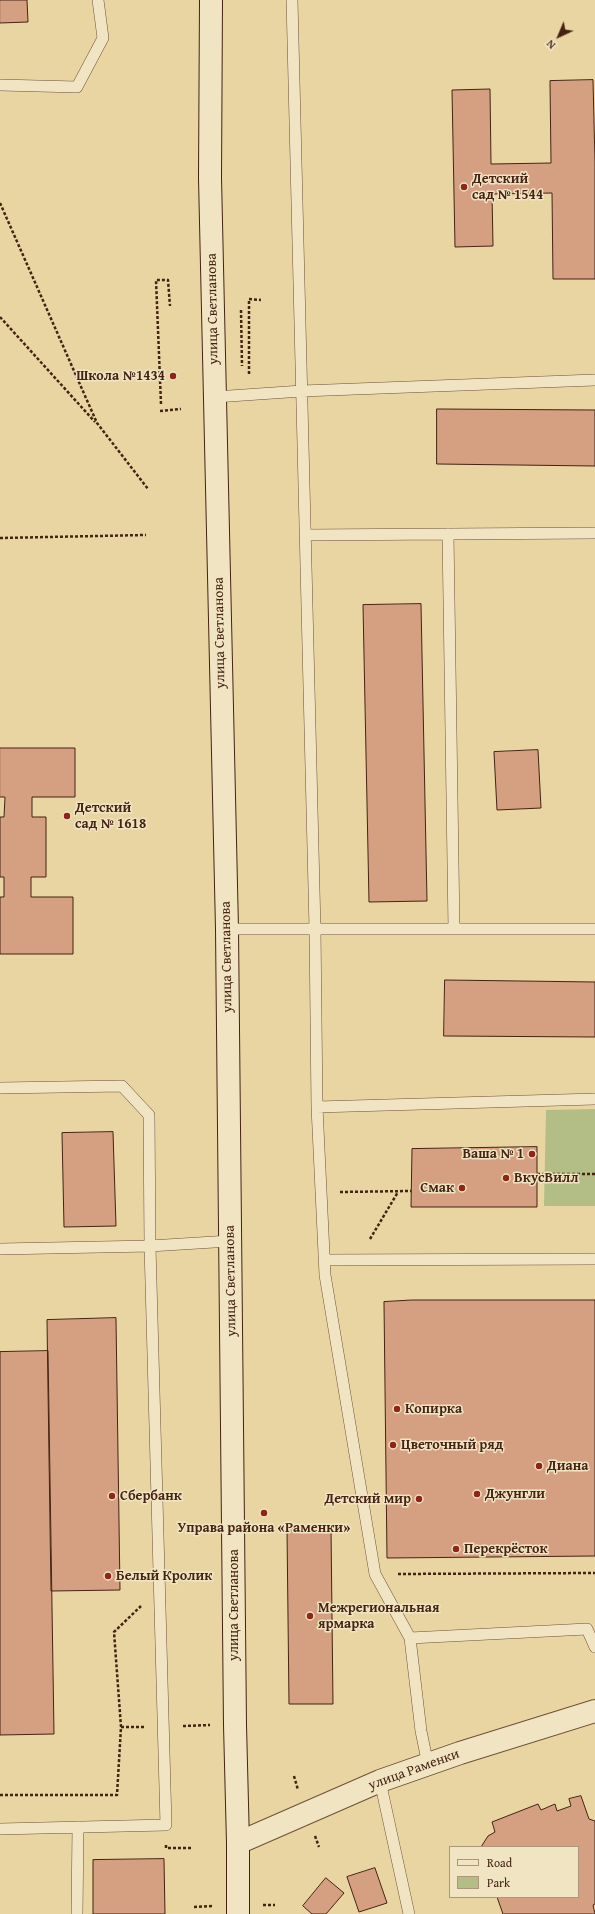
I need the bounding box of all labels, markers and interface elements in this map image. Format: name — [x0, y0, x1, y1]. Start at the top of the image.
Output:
north arrow — [539, 16, 579, 56]
text: N — [542, 36, 559, 53]
place label: Детский сад № 1544 — [472, 171, 543, 204]
marker: Детский сад № 1544 — [459, 182, 469, 192]
street label: улица Светланова — [204, 253, 222, 365]
place label: Школа №1434 — [76, 368, 165, 384]
marker: Школа №1434 — [168, 371, 178, 381]
street label: улица Светланова — [211, 577, 229, 689]
place label: Детский сад № 1618 — [75, 800, 146, 832]
marker: Детский сад № 1618 — [62, 811, 72, 821]
street label: улица Светланова — [218, 901, 236, 1013]
place label: Ваша № 1 — [462, 1146, 524, 1162]
marker: Ваша № 1 — [527, 1149, 537, 1159]
place label: ВкусВилл — [514, 1170, 578, 1186]
marker: ВкусВилл — [501, 1173, 511, 1183]
place label: Смак — [420, 1180, 454, 1196]
marker: Смак — [457, 1183, 467, 1193]
street label: улица Светланова — [222, 1225, 240, 1337]
place label: Копирка — [405, 1401, 462, 1417]
marker: Копирка — [392, 1404, 402, 1414]
place label: Цветочный ряд — [401, 1437, 503, 1453]
marker: Цветочный ряд — [388, 1440, 398, 1450]
place label: Диана — [547, 1458, 588, 1474]
marker: Диана — [534, 1461, 544, 1471]
place label: Джунгли — [485, 1486, 545, 1502]
place label: Сбербанк — [120, 1488, 182, 1504]
marker: Джунгли — [472, 1489, 482, 1499]
marker: Сбербанк — [107, 1491, 117, 1501]
place label: Детский мир — [324, 1491, 411, 1507]
marker: Детский мир — [414, 1494, 424, 1504]
marker: Управа района «Раменки» — [259, 1508, 269, 1518]
place label: Управа района «Раменки» — [178, 1520, 350, 1536]
place label: Перекрёсток — [464, 1541, 547, 1557]
marker: Перекрёсток — [451, 1544, 461, 1554]
street label: улица Светланова — [226, 1549, 242, 1661]
place label: Белый Кролик — [116, 1568, 212, 1584]
marker: Белый Кролик — [103, 1571, 113, 1581]
place label: Межрегиональная ярмарка — [318, 1600, 440, 1632]
marker: Межрегиональная ярмарка — [305, 1611, 315, 1621]
street label: улица Раменки — [366, 1746, 462, 1794]
legend — [449, 1846, 579, 1898]
text: Road — [487, 1854, 512, 1871]
text: Park — [487, 1874, 510, 1891]

